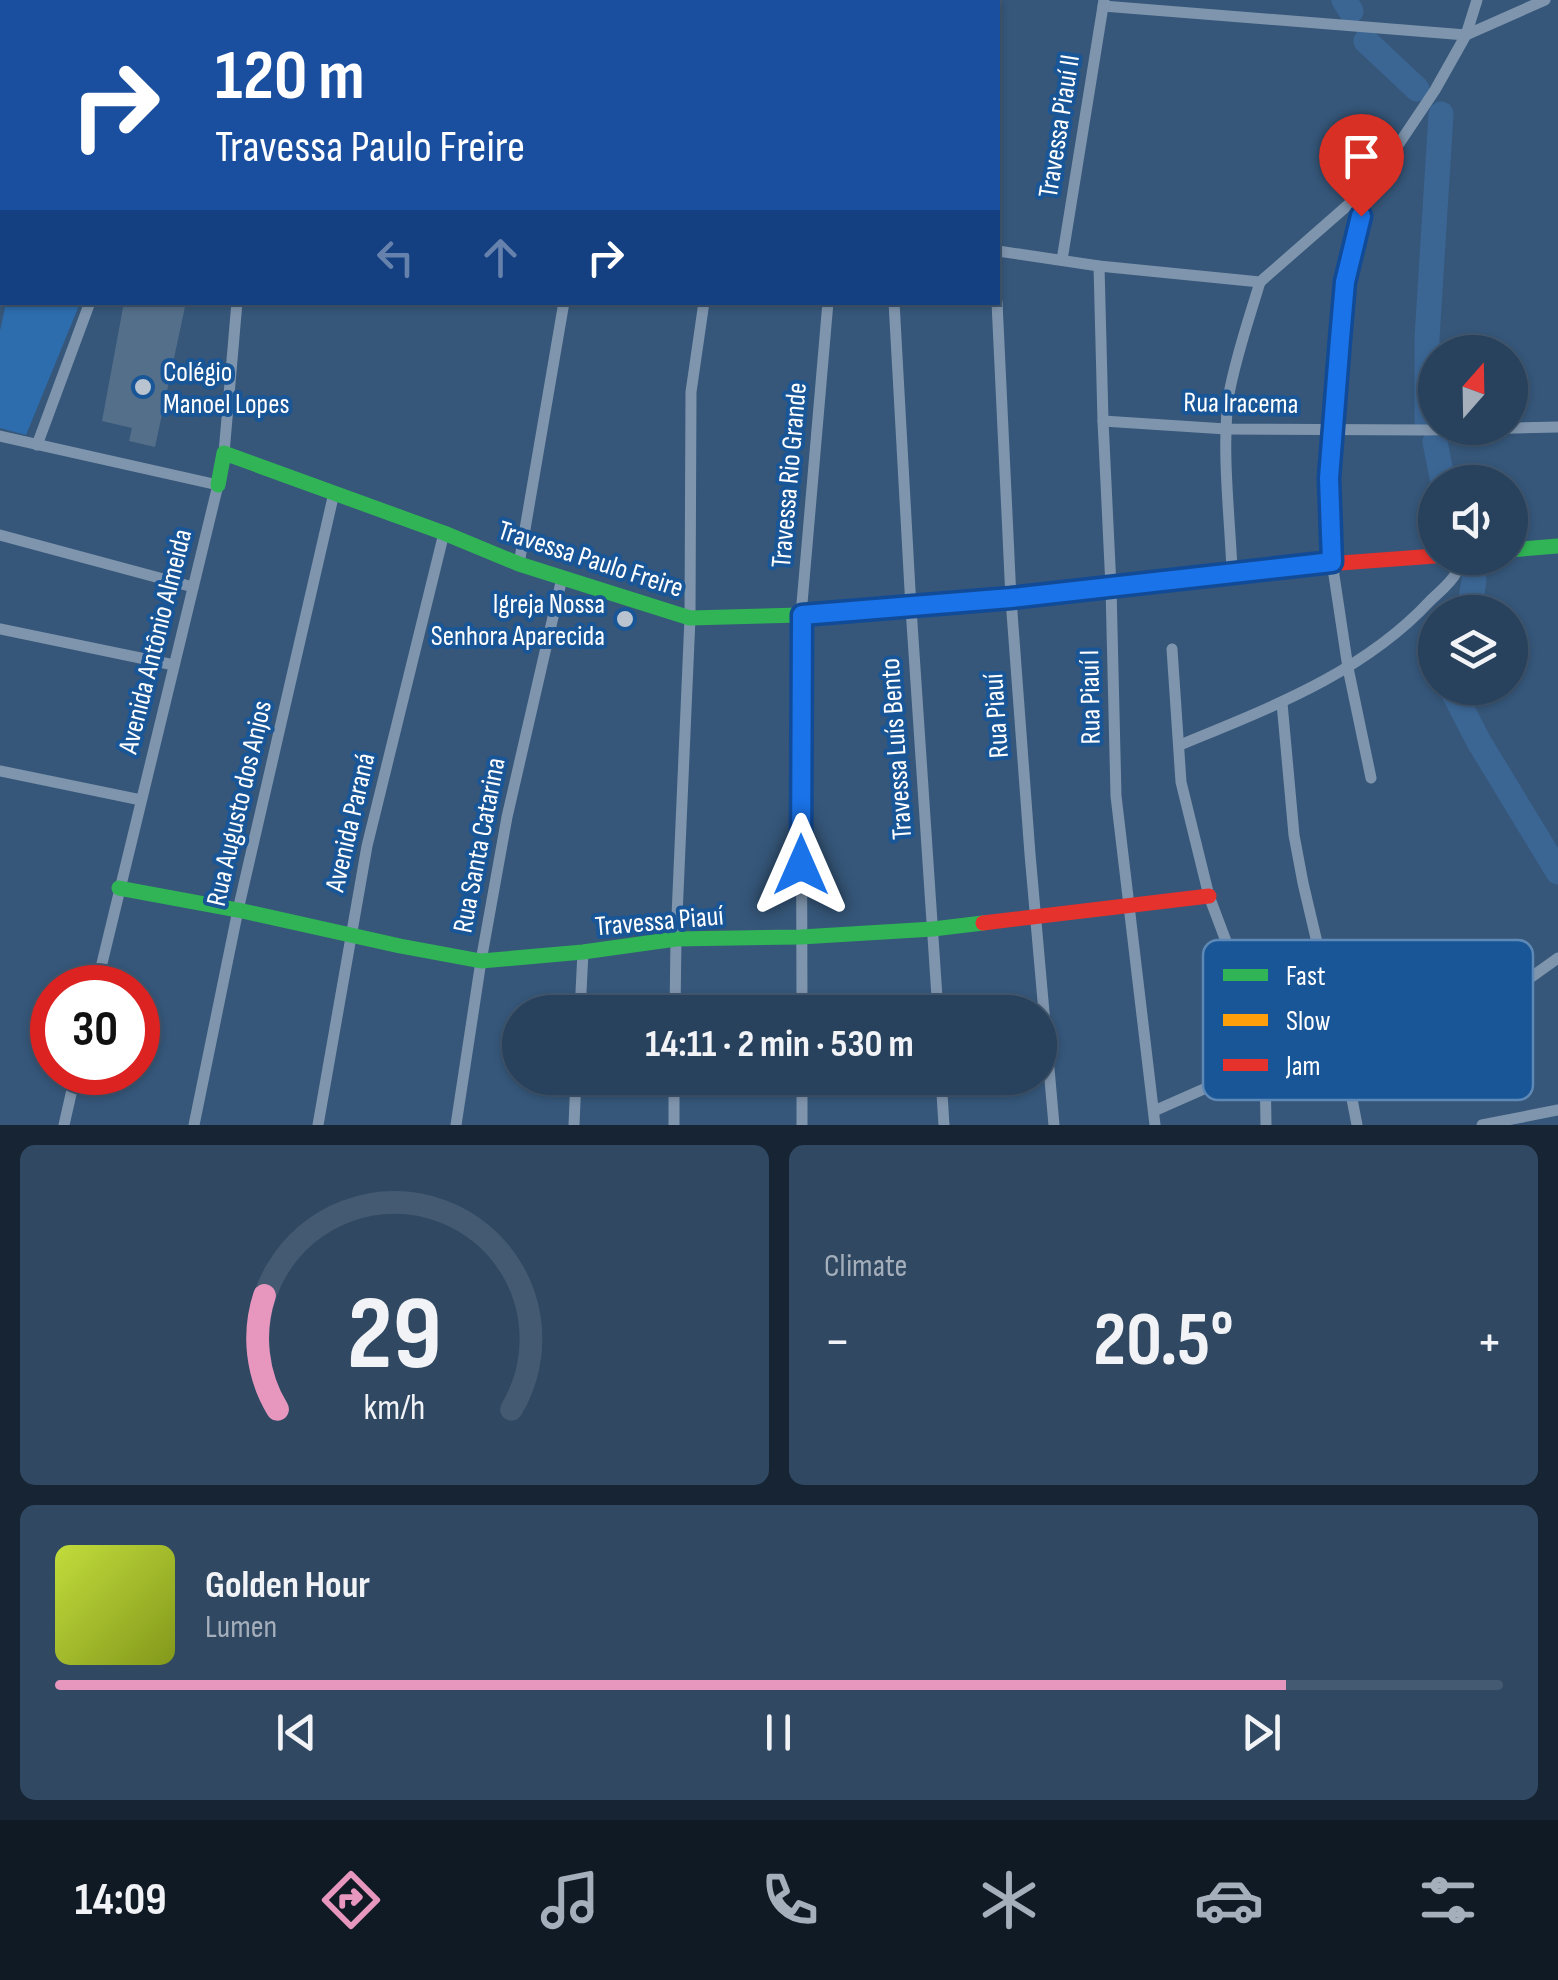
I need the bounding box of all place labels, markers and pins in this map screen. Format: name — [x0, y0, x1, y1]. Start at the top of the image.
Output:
pin — [1319, 114, 1404, 217]
place label: Colégio Manoel Lopes — [163, 356, 290, 421]
marker: Colégio Manoel Lopes — [132, 376, 154, 398]
place label: Igreja Nossa Senhora Aparecida — [431, 588, 605, 653]
marker: Igreja Nossa Senhora Aparecida — [614, 608, 636, 630]

